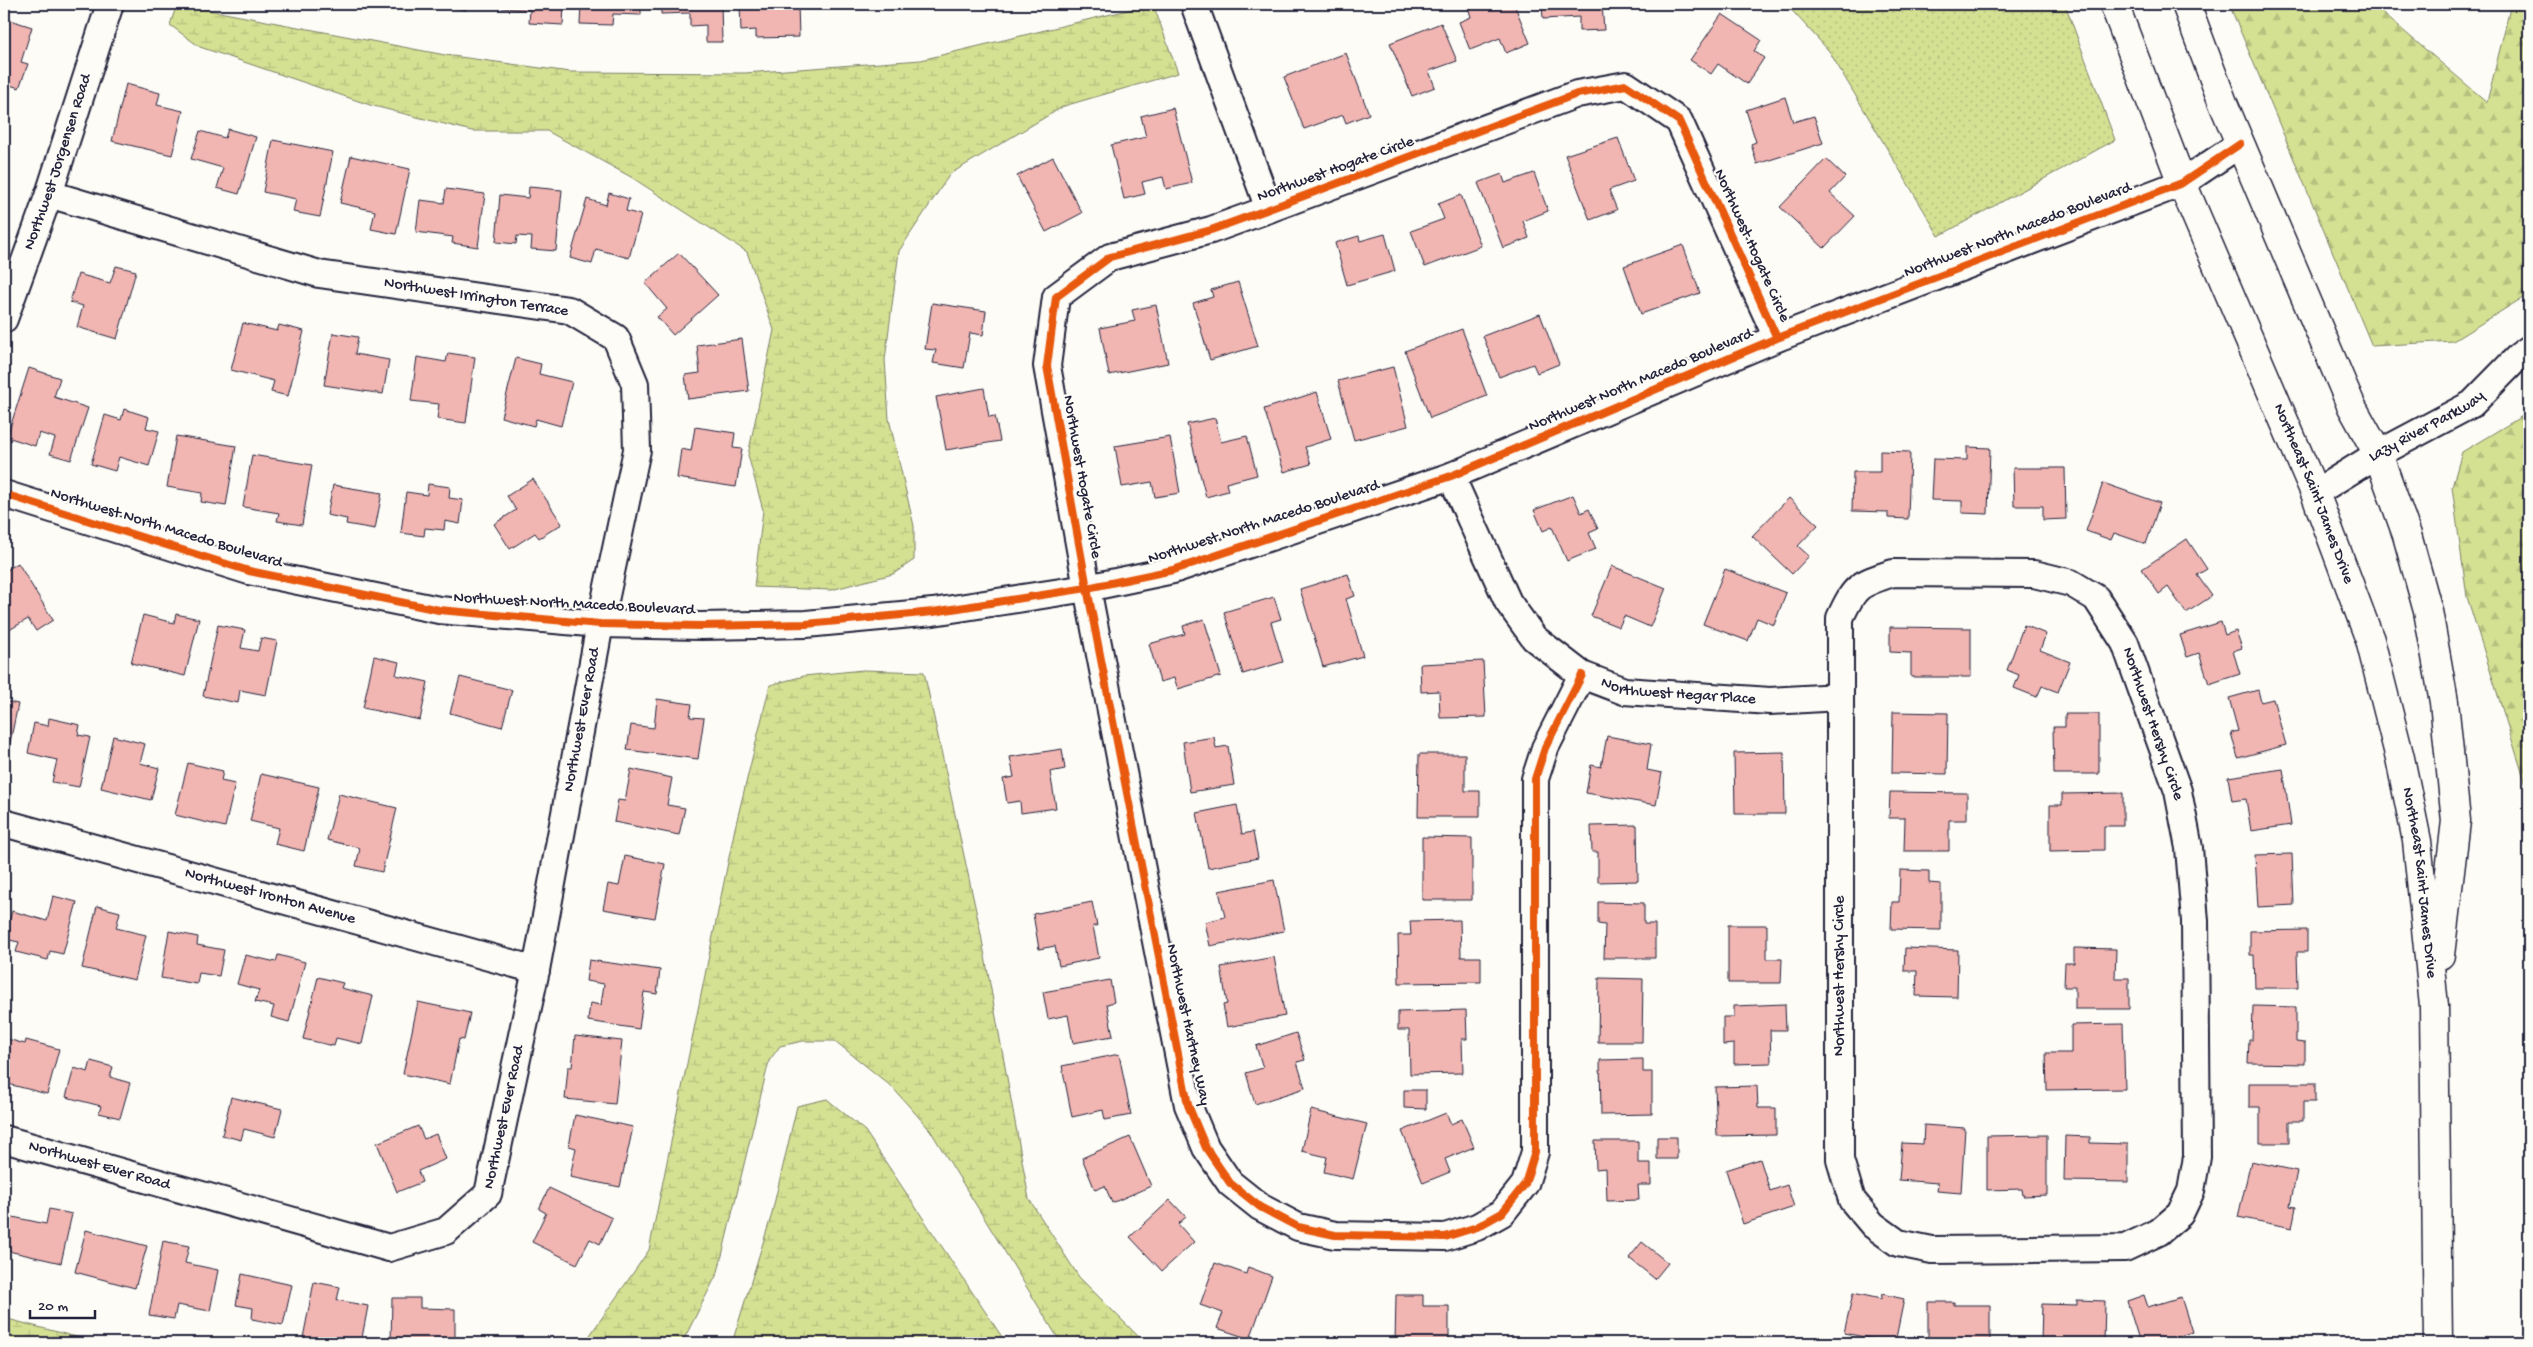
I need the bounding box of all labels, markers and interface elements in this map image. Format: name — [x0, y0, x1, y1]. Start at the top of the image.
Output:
street label: Northwest Jorgensen Road — [20, 70, 97, 253]
street label: Northwest Hogate Circle — [1255, 133, 1418, 207]
street label: Northwest Hogate Circle — [1709, 167, 1794, 326]
street label: Northwest North Macedo Boulevard — [1902, 178, 2136, 283]
street label: Northwest Irrington Terrace — [383, 274, 570, 322]
street label: Northwest North Macedo Boulevard — [1526, 324, 1757, 437]
street label: Lazy River Parkway — [2365, 387, 2489, 467]
street label: Northwest Hogate Circle — [1057, 394, 1105, 561]
street label: Northeast Saint James Drive — [2268, 401, 2358, 587]
street label: Northwest North Macedo Boulevard — [1146, 476, 1383, 569]
street label: Northwest North Macedo Boulevard — [48, 485, 286, 574]
street label: Northwest North Macedo Boulevard — [453, 589, 697, 621]
street label: Northwest Ever Road — [560, 645, 605, 794]
street label: Northwest Hershy Circle — [2117, 645, 2187, 804]
street label: Northwest Hegar Place — [1598, 673, 1757, 710]
street label: Northeast Saint James Drive — [2397, 786, 2441, 980]
street label: Northwest Ironton Avenue — [183, 864, 358, 929]
street label: Northwest Hershy Circle — [1831, 895, 1850, 1056]
street label: Northwest Hartney Way — [1161, 943, 1213, 1108]
street label: Northwest Ever Road — [480, 1042, 529, 1191]
street label: Northwest Ever Road — [26, 1137, 174, 1195]
scale bar — [30, 1287, 95, 1319]
text: 20 m — [38, 1298, 68, 1316]

